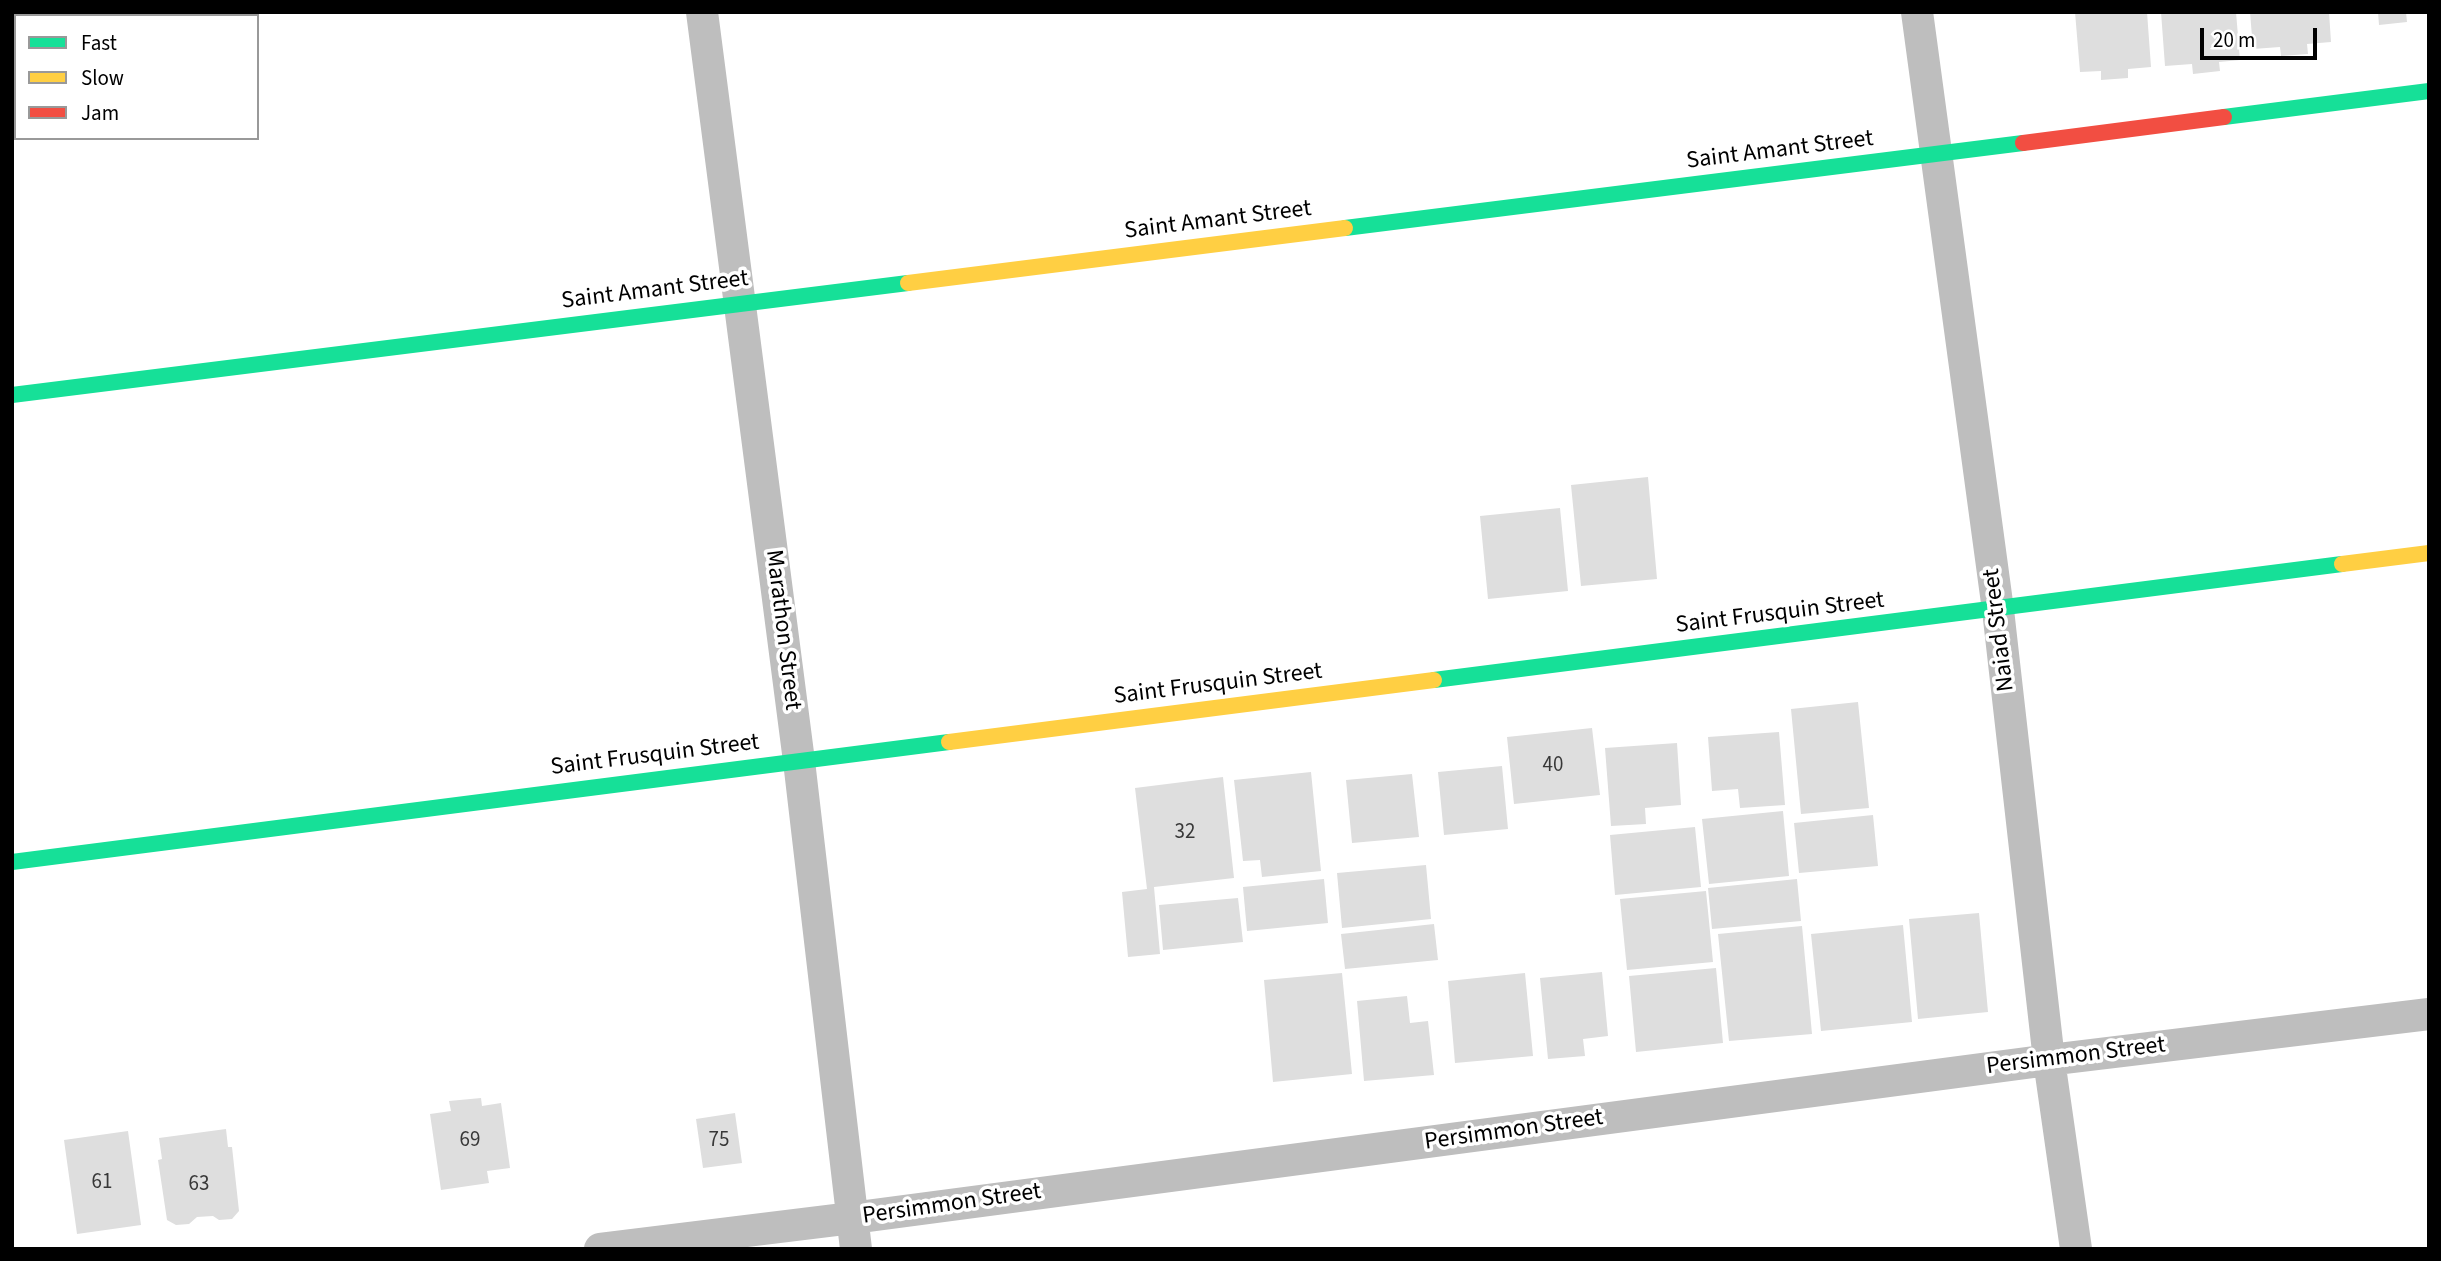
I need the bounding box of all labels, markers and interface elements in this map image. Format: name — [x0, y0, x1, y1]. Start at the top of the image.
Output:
legend — [14, 14, 259, 140]
scale bar — [2203, 14, 2320, 58]
text: 20 m — [2213, 25, 2255, 55]
text: Fast — [81, 28, 117, 58]
text: Slow — [81, 63, 124, 93]
text: Jam — [81, 98, 119, 128]
street label: Saint Amant Street — [1685, 125, 1875, 177]
street label: Saint Amant Street — [1123, 195, 1313, 247]
street label: Saint Amant Street — [560, 265, 750, 317]
street label: Marathon Street — [758, 548, 806, 712]
street label: Naiad Street — [1978, 567, 2022, 693]
street label: Saint Frusquin Street — [1674, 587, 1886, 641]
street label: Saint Frusquin Street — [1112, 658, 1324, 712]
street label: Saint Frusquin Street — [549, 729, 761, 783]
house number: 40 — [1543, 753, 1563, 779]
house number: 32 — [1175, 820, 1195, 846]
street label: Persimmon Street — [1985, 1032, 2167, 1082]
street label: Persimmon Street — [1423, 1104, 1605, 1158]
house number: 69 — [460, 1128, 480, 1154]
house number: 75 — [709, 1128, 729, 1154]
house number: 61 — [92, 1170, 112, 1196]
house number: 63 — [189, 1172, 209, 1198]
street label: Persimmon Street — [861, 1178, 1043, 1232]

